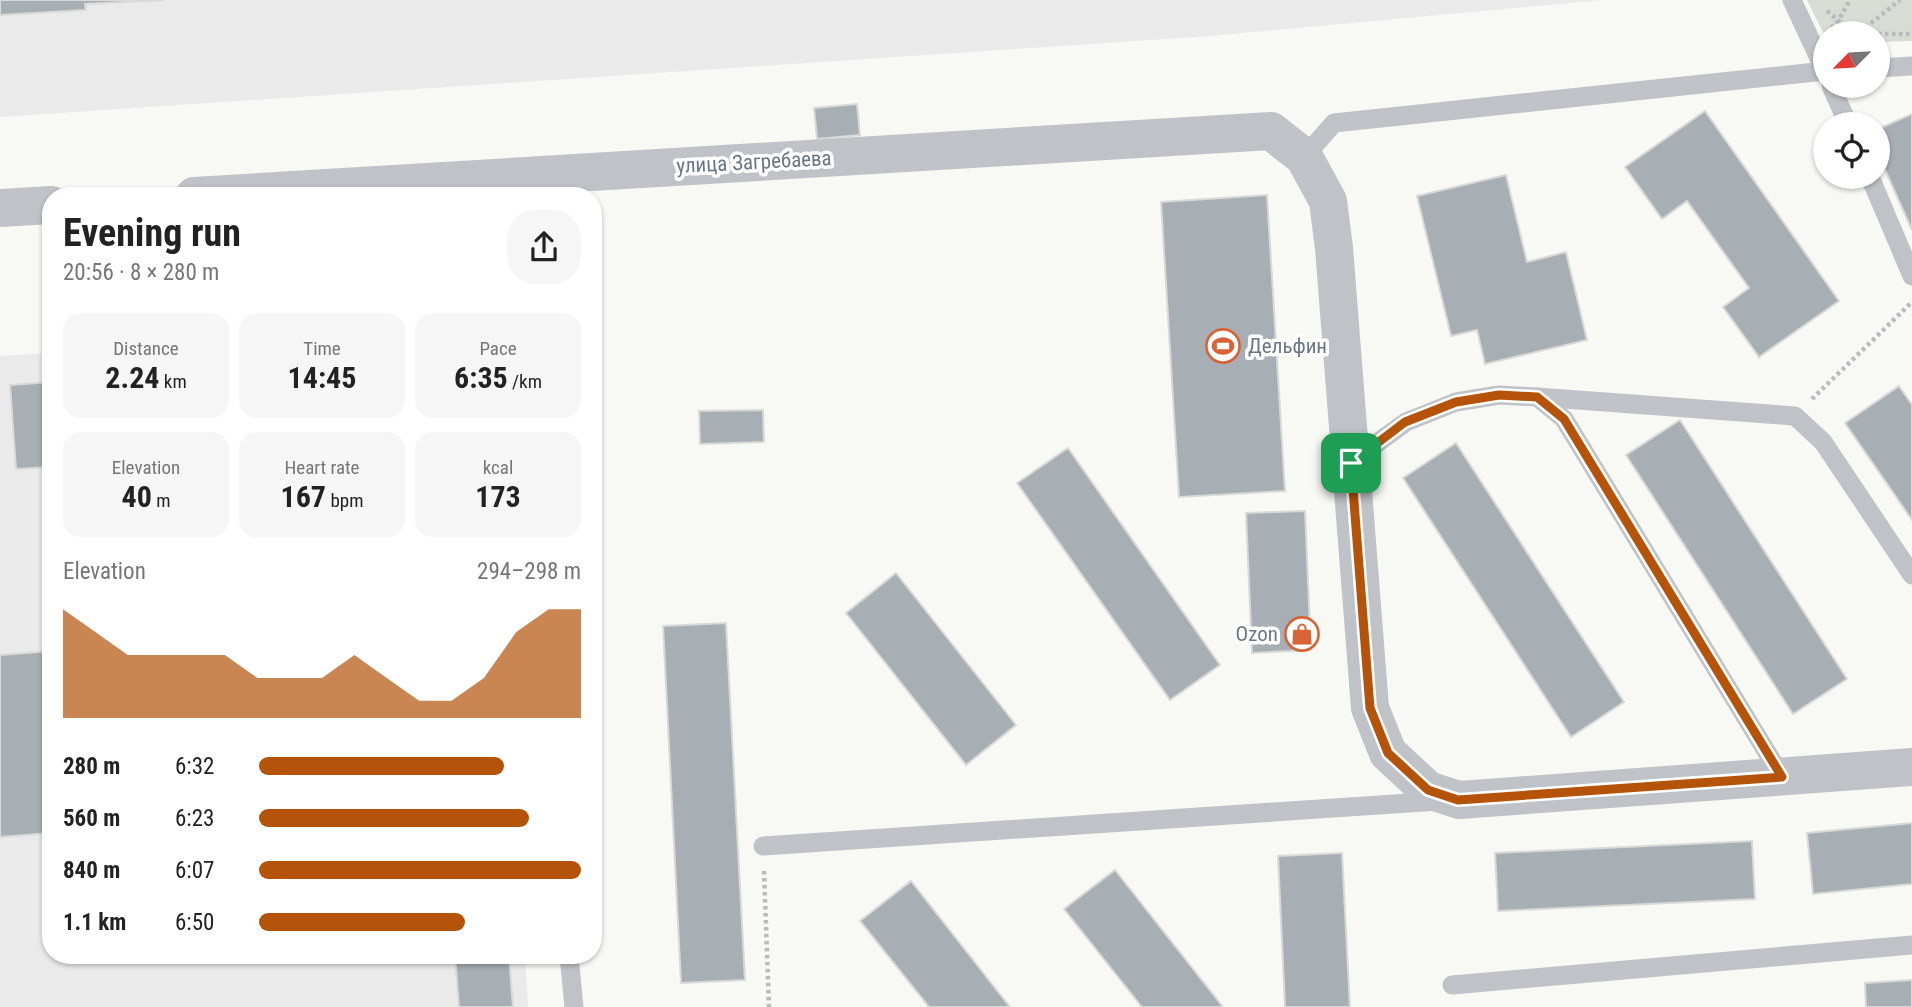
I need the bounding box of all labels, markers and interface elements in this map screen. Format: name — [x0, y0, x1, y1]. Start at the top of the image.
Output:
north arrow — [1813, 21, 1890, 98]
map controls — [1813, 21, 1890, 189]
button: locate — [1813, 112, 1890, 189]
street label: улица Загребаева — [676, 146, 832, 178]
button: share — [507, 210, 581, 284]
text: Evening run — [63, 211, 241, 255]
text: 20:56 · 8 × 280 m — [63, 259, 219, 286]
sports icon: Дельфин — [1204, 327, 1242, 365]
place label: Дельфин — [1248, 334, 1327, 358]
text: Distance — [113, 337, 179, 360]
text: Time — [303, 337, 341, 360]
text: Pace — [479, 337, 517, 360]
text: 2.24 — [105, 360, 159, 395]
text: 14:45 — [288, 360, 356, 395]
text: 6:35 — [454, 360, 508, 395]
text: km — [159, 370, 187, 393]
text: /km — [508, 370, 542, 393]
pin — [1321, 433, 1381, 493]
icon: arrive — [1332, 444, 1370, 482]
text: Elevation — [112, 456, 180, 479]
text: Heart rate — [284, 456, 360, 479]
text: kcal — [483, 456, 513, 479]
text: 40 — [122, 479, 152, 514]
text: 167 — [281, 479, 326, 514]
text: 173 — [475, 479, 521, 514]
text: m — [152, 489, 171, 512]
text: bpm — [326, 489, 363, 512]
text: Elevation — [63, 558, 146, 585]
text: 294–298 m — [477, 558, 581, 585]
shop icon: Ozon — [1283, 615, 1321, 653]
place label: Ozon — [1236, 622, 1278, 646]
text: 280 m — [63, 753, 120, 780]
text: 6:32 — [175, 753, 214, 780]
text: 560 m — [63, 805, 120, 832]
text: 6:23 — [175, 805, 214, 832]
text: 840 m — [63, 857, 120, 884]
text: 6:07 — [175, 857, 214, 884]
text: 1.1 km — [63, 909, 126, 936]
text: 6:50 — [175, 909, 214, 936]

